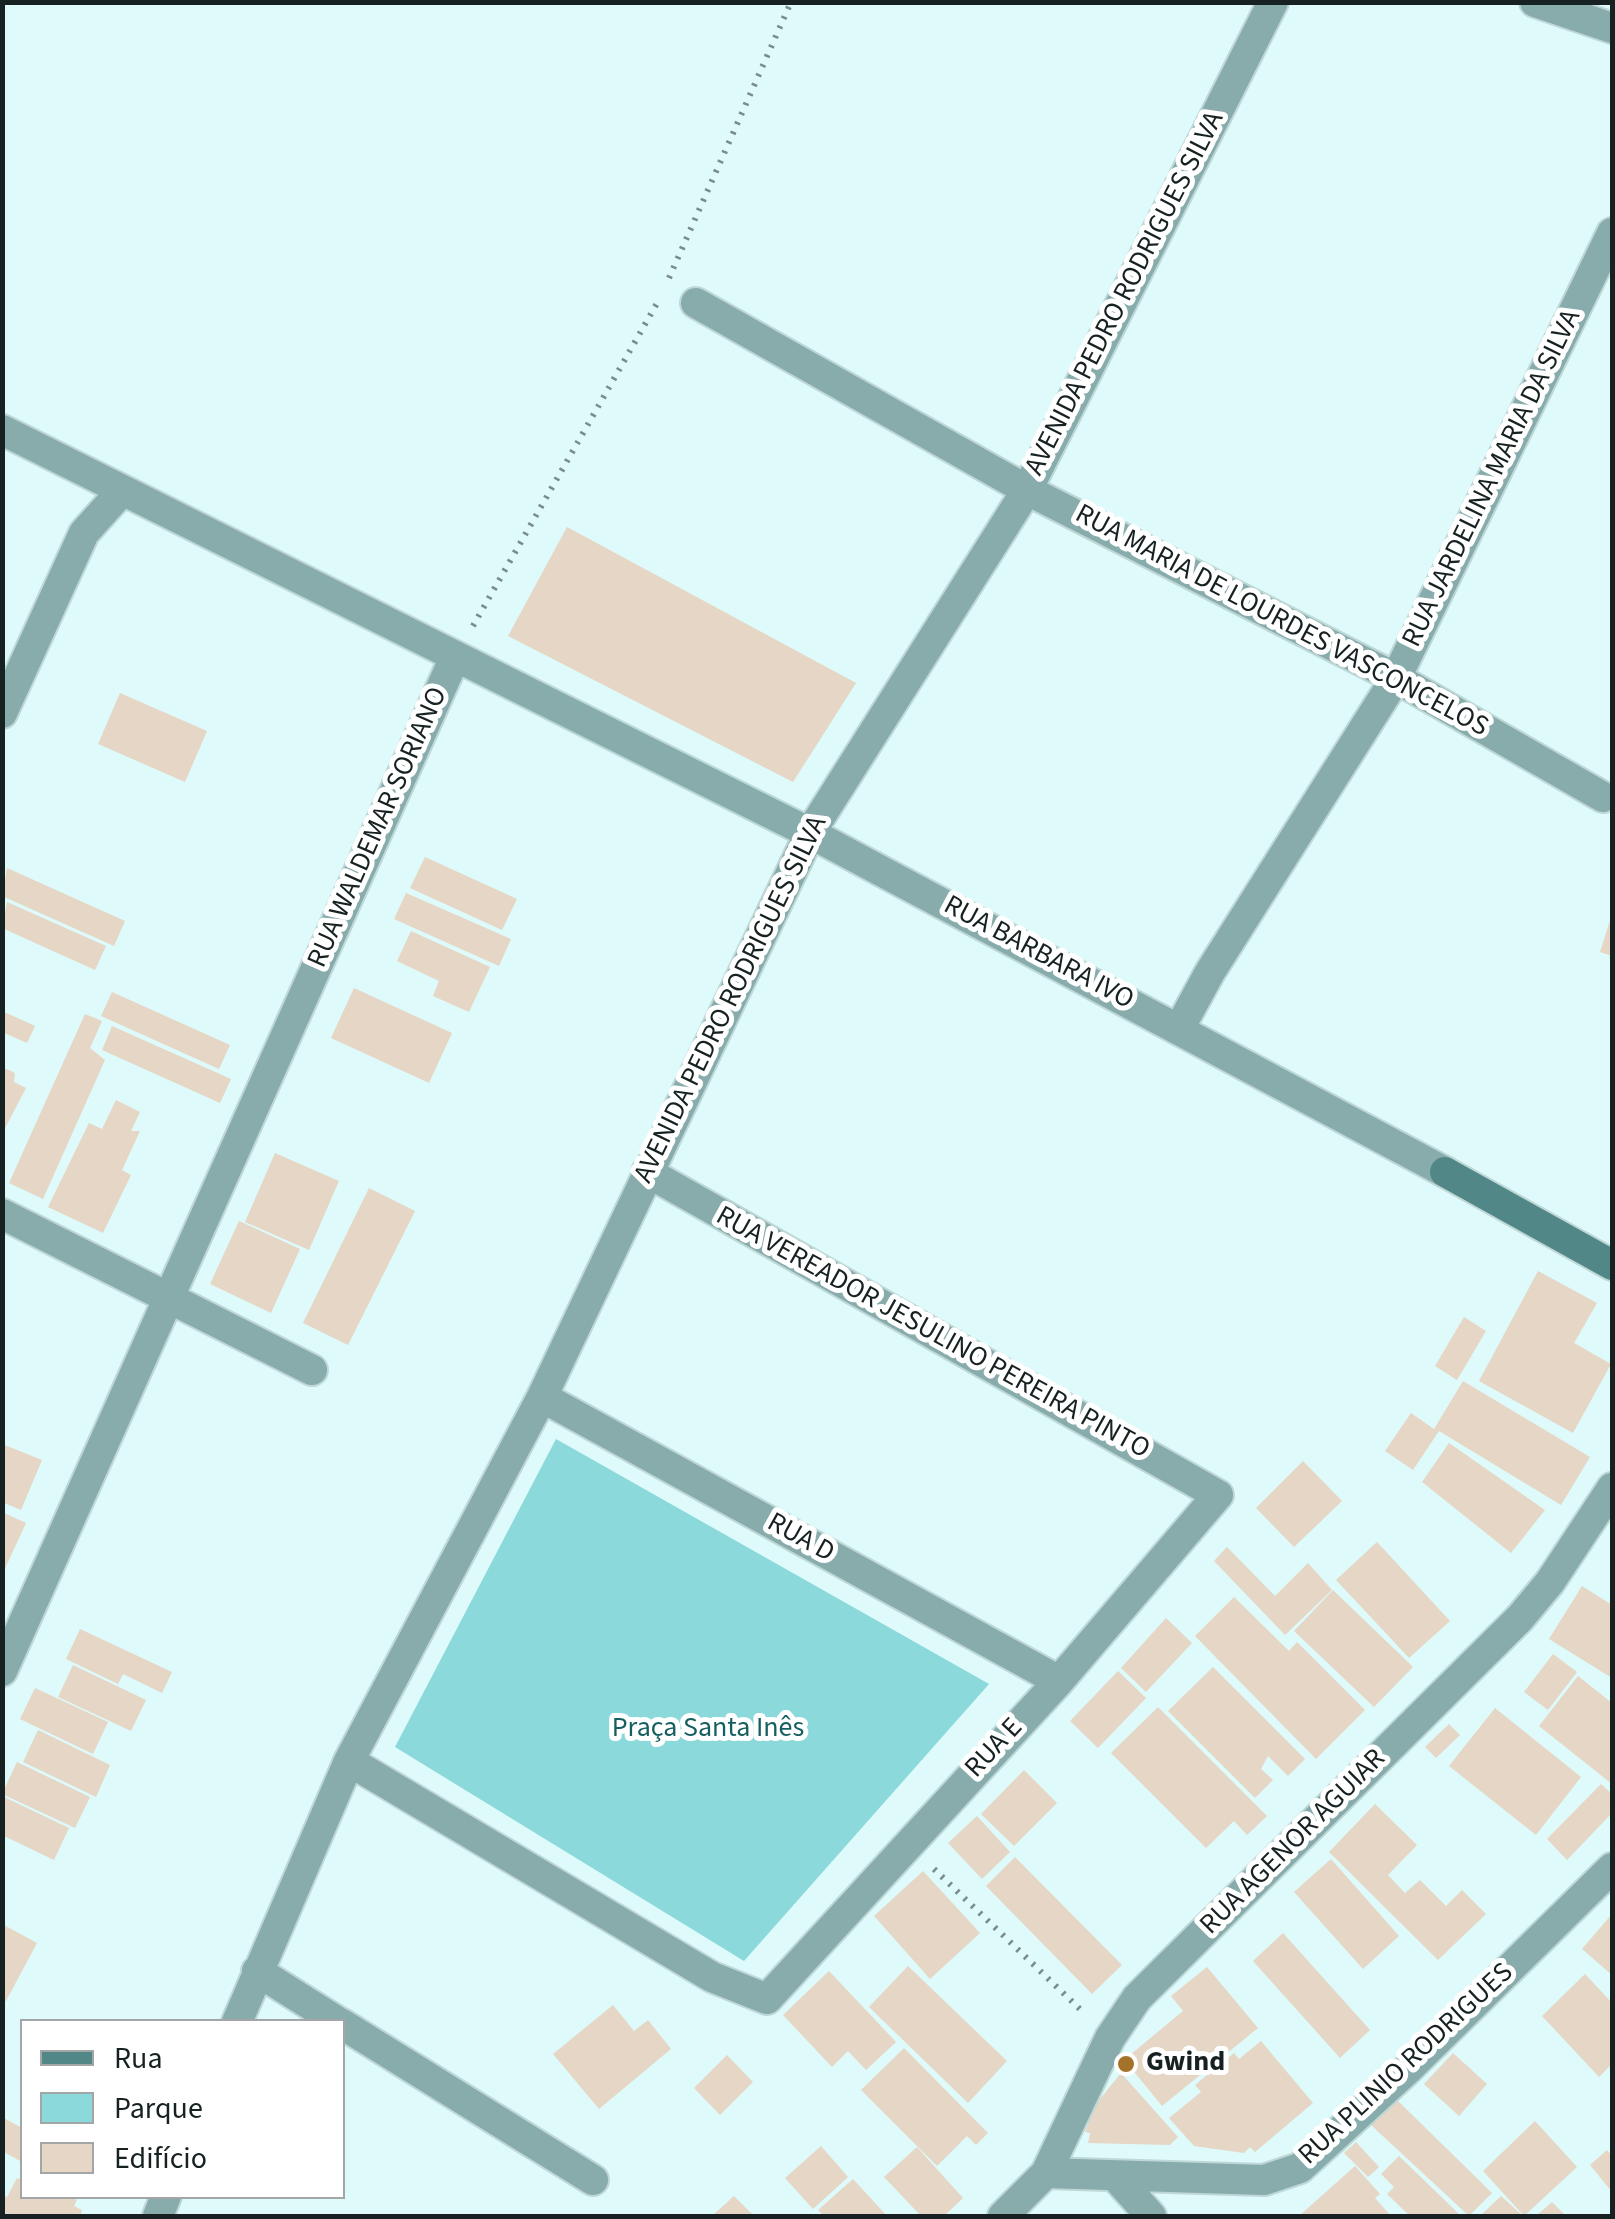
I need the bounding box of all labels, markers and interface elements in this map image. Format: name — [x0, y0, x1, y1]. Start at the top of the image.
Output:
street label: AVENIDA PEDRO RODRIGUES SILVA — [1019, 106, 1233, 482]
street label: RUA JARDELINA MARIA DA SILVA — [1397, 305, 1589, 653]
street label: RUA MARIA DE LOURDES VASCONCELOS — [1069, 499, 1493, 745]
street label: RUA WALDEMAR SORIANO — [302, 683, 456, 973]
street label: AVENIDA PEDRO RODRIGUES SILVA — [628, 811, 836, 1189]
street label: RUA BARBARA IVO — [937, 890, 1139, 1018]
street label: RUA VEREADOR JESULINO PEREIRA PINTO — [709, 1200, 1155, 1468]
street label: RUA D — [761, 1507, 839, 1571]
street label: RUA E — [959, 1712, 1031, 1786]
park label: Praça Santa Inês — [612, 1713, 804, 1747]
street label: RUA AGENOR AGUIAR — [1194, 1743, 1394, 1943]
street label: RUA PLINIO RODRIGUES — [1293, 1957, 1521, 2173]
legend — [20, 2019, 345, 2199]
text: Rua — [114, 2037, 163, 2080]
place label: Gwind — [1146, 2047, 1225, 2081]
marker: Gwind — [1115, 2053, 1137, 2075]
text: Parque — [114, 2087, 203, 2130]
text: Edifício — [114, 2137, 207, 2180]

